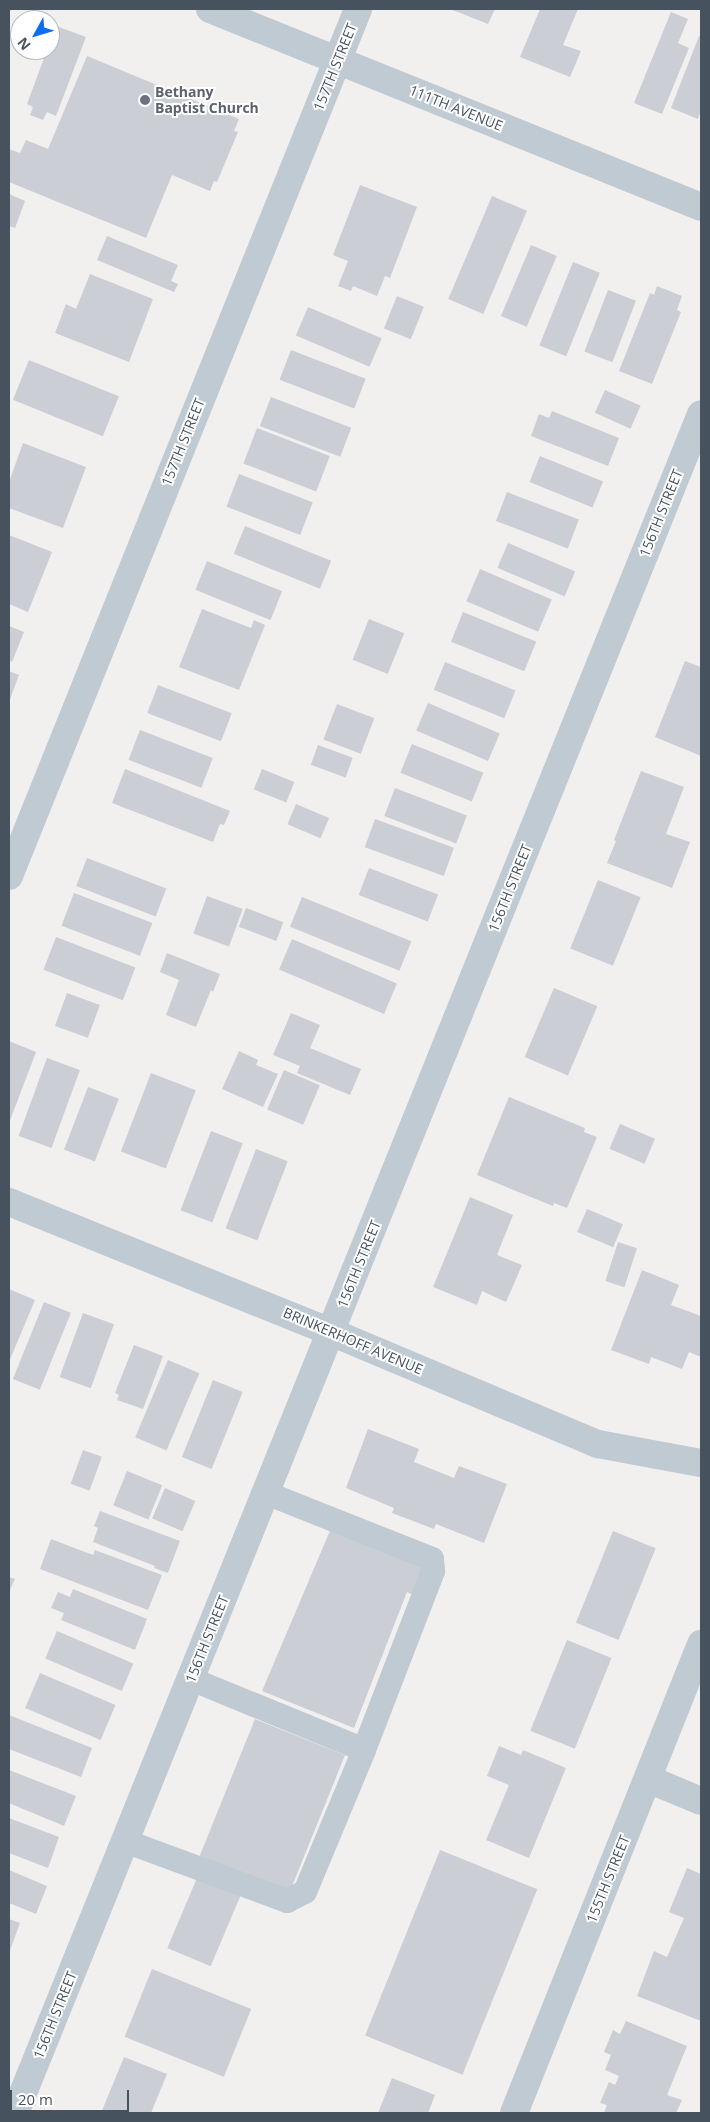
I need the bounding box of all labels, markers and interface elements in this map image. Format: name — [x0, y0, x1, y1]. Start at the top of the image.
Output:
north arrow — [10, 10, 60, 60]
street label: 157TH STREET — [310, 21, 360, 113]
text: N — [13, 34, 35, 55]
street label: 111TH AVENUE — [407, 82, 505, 134]
place label: Bethany Baptist Church — [155, 84, 259, 116]
marker: Bethany Baptist Church — [139, 94, 151, 106]
street label: 157TH STREET — [158, 396, 208, 488]
street label: 156TH STREET — [636, 467, 686, 559]
street label: 156TH STREET — [485, 842, 535, 934]
street label: 156TH STREET — [334, 1218, 384, 1310]
street label: BRINKERHOFF AVENUE — [281, 1304, 425, 1378]
street label: 156TH STREET — [182, 1593, 232, 1685]
street label: 155TH STREET — [583, 1833, 633, 1925]
street label: 156TH STREET — [30, 1969, 80, 2061]
scale bar — [12, 2080, 131, 2112]
text: 20 m — [18, 2089, 53, 2109]

